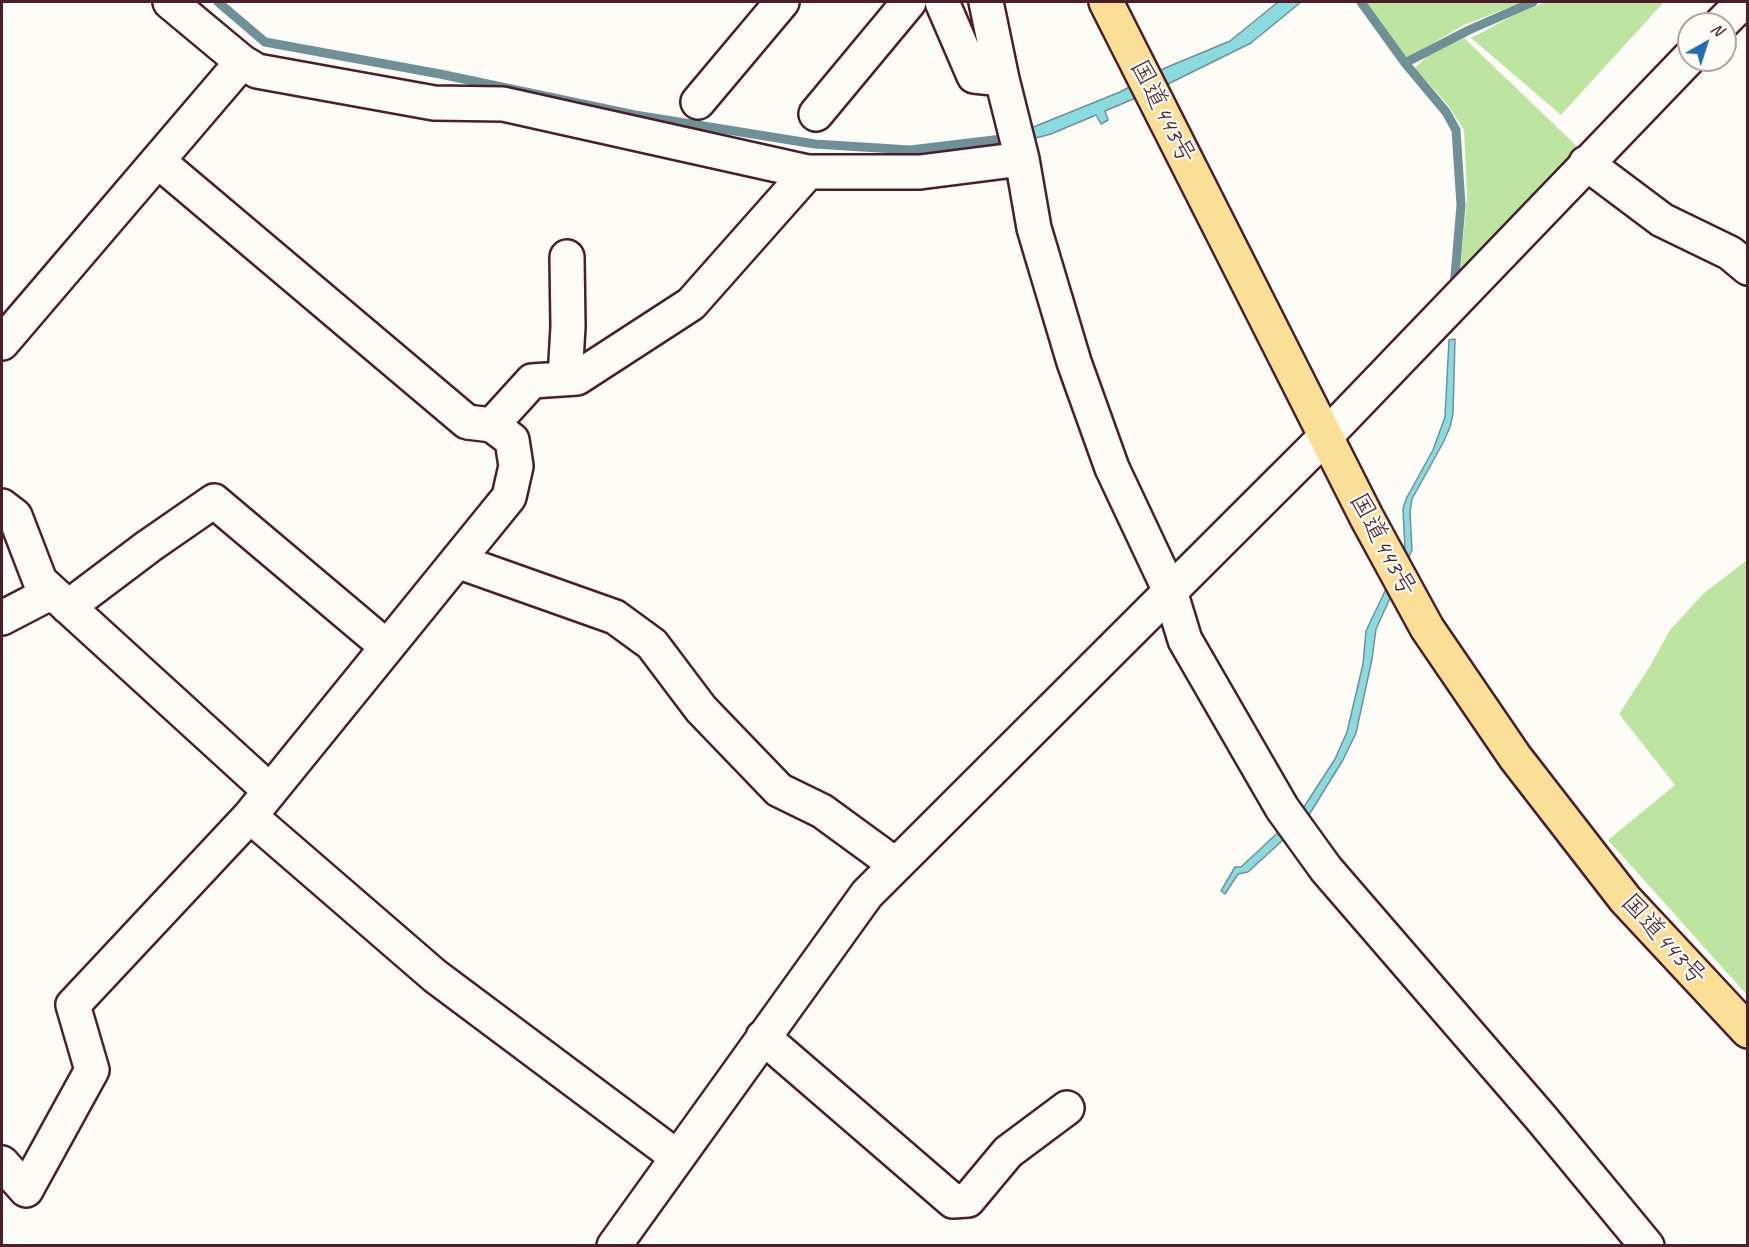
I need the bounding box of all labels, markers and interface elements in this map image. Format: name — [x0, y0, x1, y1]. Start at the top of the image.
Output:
north arrow — [1677, 12, 1737, 72]
text: N — [1707, 19, 1727, 40]
street label: 国道443号 — [1122, 55, 1202, 169]
street label: 国道443号 — [1342, 488, 1422, 602]
street label: 国道443号 — [1614, 888, 1712, 992]

